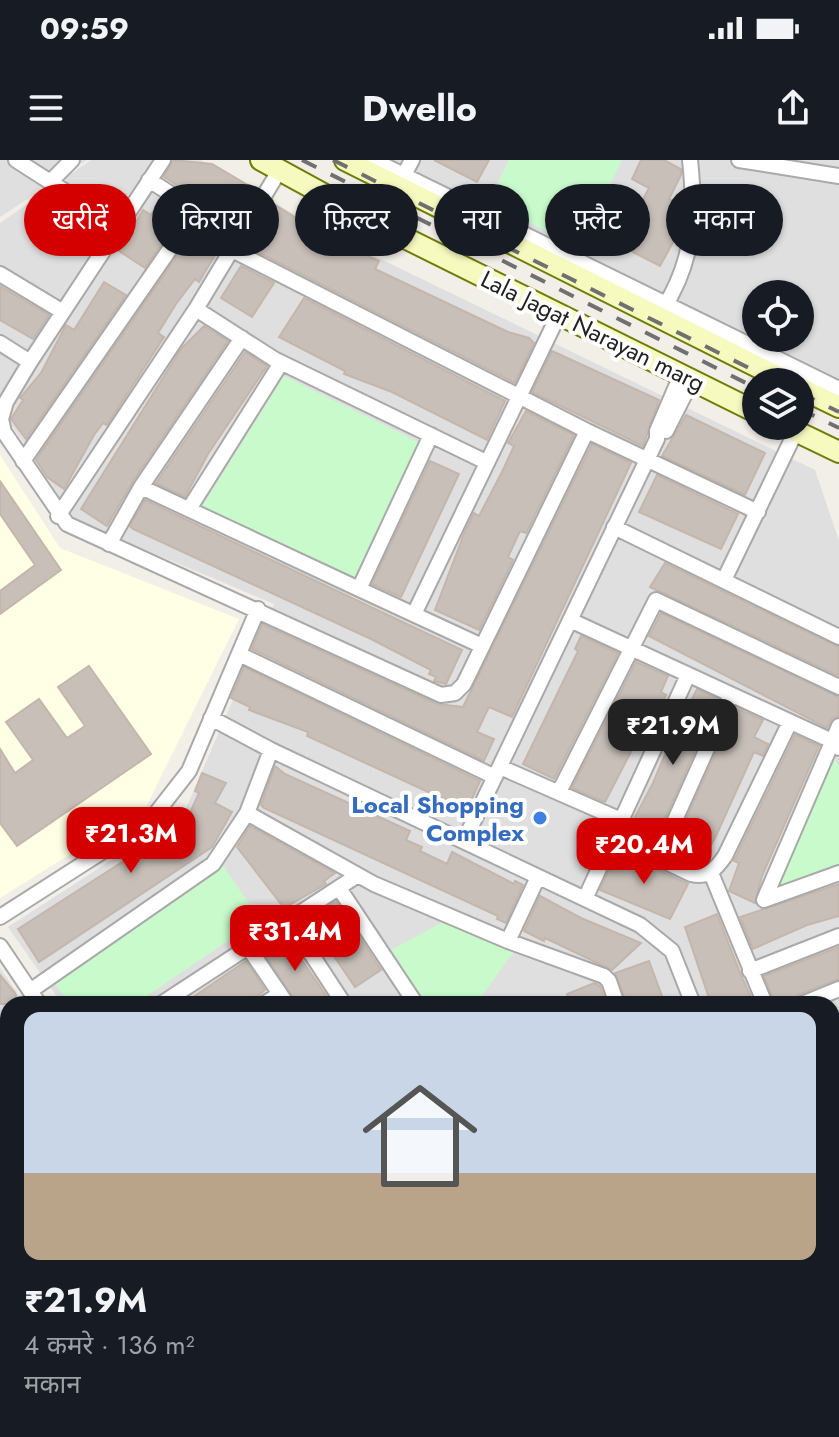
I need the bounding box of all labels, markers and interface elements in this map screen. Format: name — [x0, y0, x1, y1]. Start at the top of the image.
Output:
text: 09:59 — [40, 7, 129, 50]
text: Dwello — [362, 82, 477, 134]
icon: menu — [24, 86, 68, 130]
icon: share — [771, 86, 815, 130]
chip: खरीदें — [24, 184, 136, 256]
chip: किराया — [152, 184, 279, 256]
chip: फ़िल्टर — [295, 184, 418, 256]
chip: नया — [434, 184, 529, 256]
chip: फ़्लैट — [545, 184, 650, 256]
chip: मकान — [666, 184, 783, 256]
street label: Lala Jagat Narayan marg — [475, 261, 711, 401]
map controls — [742, 280, 814, 440]
button: locate — [742, 280, 814, 352]
button: layers — [742, 368, 814, 440]
pin: ₹21.9M — [608, 699, 738, 767]
text: ₹21.9M — [626, 706, 720, 744]
place label: Local Shopping Complex — [351, 787, 524, 850]
pin: ₹21.3M — [66, 807, 196, 875]
marker: Local Shopping Complex — [531, 809, 549, 827]
text: ₹21.3M — [85, 814, 177, 852]
pin: ₹20.4M — [579, 818, 709, 886]
text: ₹20.4M — [595, 825, 693, 863]
pin: ₹31.4M — [230, 905, 360, 973]
text: ₹31.4M — [248, 912, 342, 950]
icon: home — [348, 1064, 492, 1208]
text: ₹21.9M — [24, 1276, 147, 1325]
text: 4 कमरे · 136 m² — [24, 1326, 194, 1364]
text: मकान — [24, 1365, 81, 1403]

